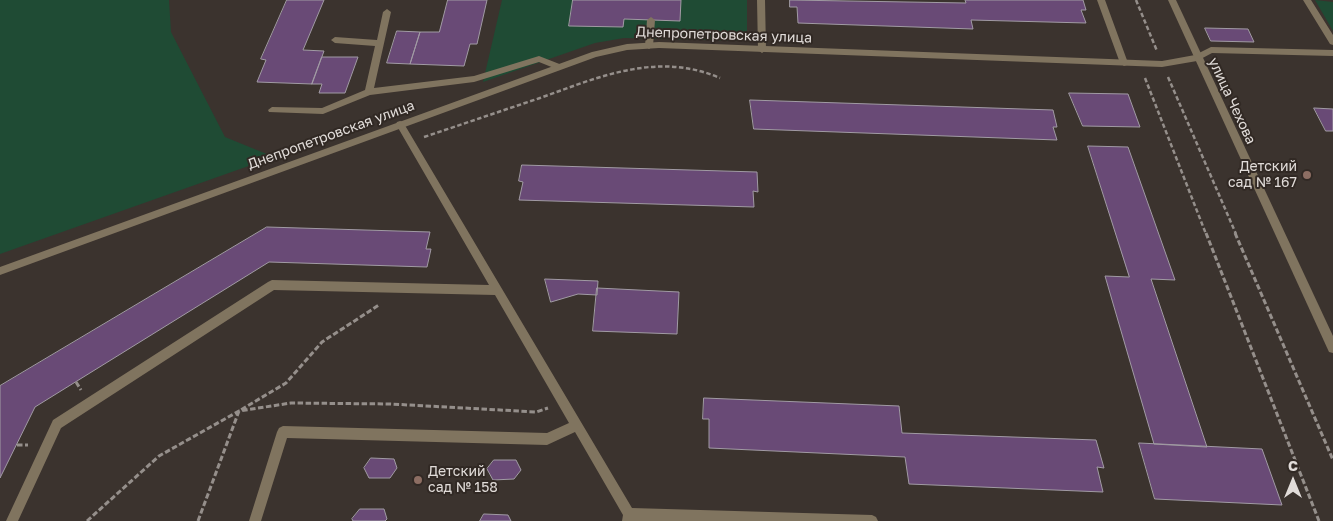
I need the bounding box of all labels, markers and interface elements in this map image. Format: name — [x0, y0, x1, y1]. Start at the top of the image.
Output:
street label: Днепропетровская улица — [636, 24, 812, 46]
street label: улица Чехова — [1205, 55, 1259, 147]
street label: Днепропетровская улица — [245, 97, 417, 173]
place label: Детский сад № 167 — [1228, 159, 1297, 192]
marker: Детский сад № 167 — [1301, 169, 1313, 181]
north arrow — [1268, 456, 1318, 506]
text: С — [1288, 457, 1298, 474]
place label: Детский сад № 158 — [428, 464, 498, 497]
marker: Детский сад № 158 — [412, 474, 424, 486]

